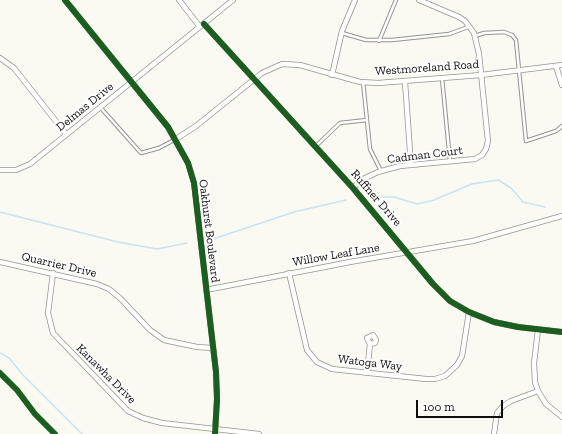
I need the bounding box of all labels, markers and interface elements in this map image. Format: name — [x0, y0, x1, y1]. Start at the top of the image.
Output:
street label: Westmoreland Road — [375, 57, 479, 79]
street label: Delmas Drive — [53, 79, 117, 135]
street label: Cadman Court — [386, 143, 464, 167]
street label: Ruffner Drive — [348, 167, 404, 229]
street label: Oakhurst Boulevard — [196, 179, 222, 283]
street label: Willow Leaf Lane — [291, 240, 381, 270]
street label: Quarrier Drive — [20, 249, 98, 281]
street label: Kanawha Drive — [73, 341, 139, 407]
street label: Watoga Way — [337, 352, 403, 374]
scale bar — [418, 392, 505, 418]
text: 100 m — [423, 400, 455, 414]

